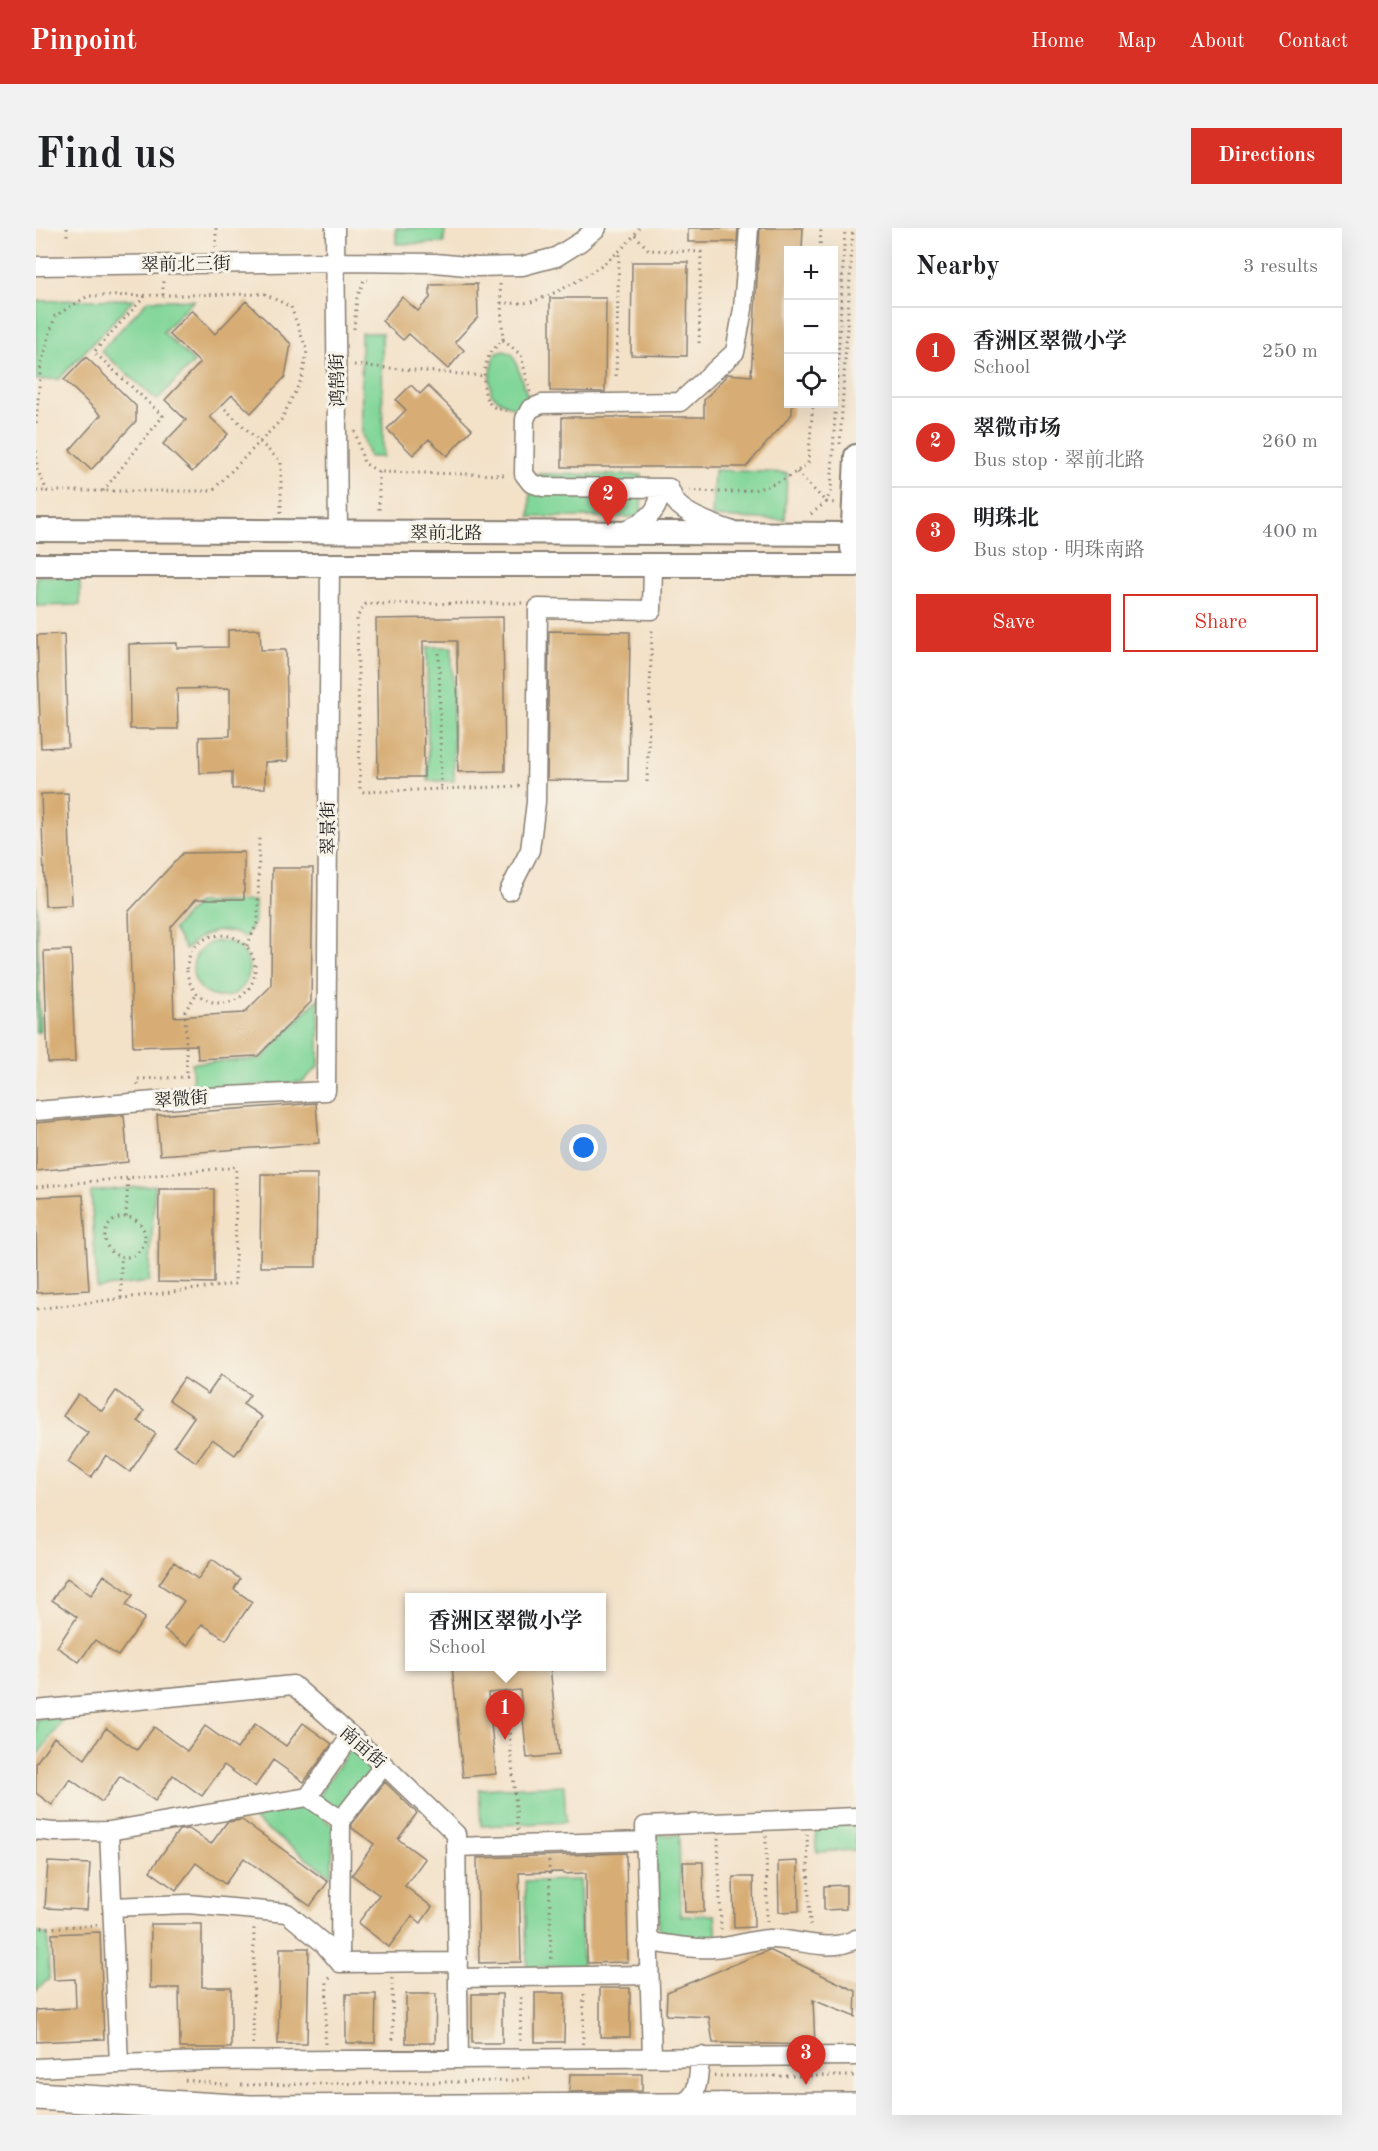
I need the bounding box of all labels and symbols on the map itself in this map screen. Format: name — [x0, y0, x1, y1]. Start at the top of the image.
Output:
street label: 翠前北三街 — [141, 253, 231, 275]
street label: 鸿鹄街 — [327, 353, 347, 407]
pin: 2 — [588, 476, 628, 526]
street label: 翠前北路 — [410, 523, 482, 543]
street label: 翠景街 — [319, 801, 338, 855]
street label: 翠微街 — [153, 1087, 209, 1111]
your location — [569, 1133, 598, 1162]
pin: 1 — [486, 1690, 524, 1740]
street label: 南亩街 — [336, 1722, 390, 1772]
pin: 3 — [786, 2036, 826, 2085]

